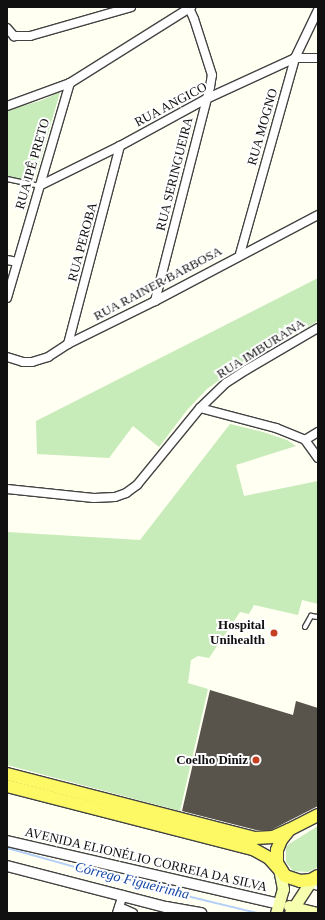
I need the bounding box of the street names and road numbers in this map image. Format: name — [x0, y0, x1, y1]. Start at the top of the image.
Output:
street label: RUA ANGICO — [131, 79, 211, 131]
street label: RUA MOGNO — [245, 86, 281, 168]
street label: RUA SERINGUEIRA — [153, 115, 197, 233]
street label: RUA IPÊ PRETO — [12, 116, 54, 212]
street label: RUA PEROBA — [65, 200, 101, 284]
street label: RUA RAINER BARBOSA — [91, 243, 225, 325]
street label: RUA IMBURANA — [214, 315, 308, 383]
street label: AVENIDA ELIONÉLIO CORREIA DA SILVA — [22, 824, 270, 896]

